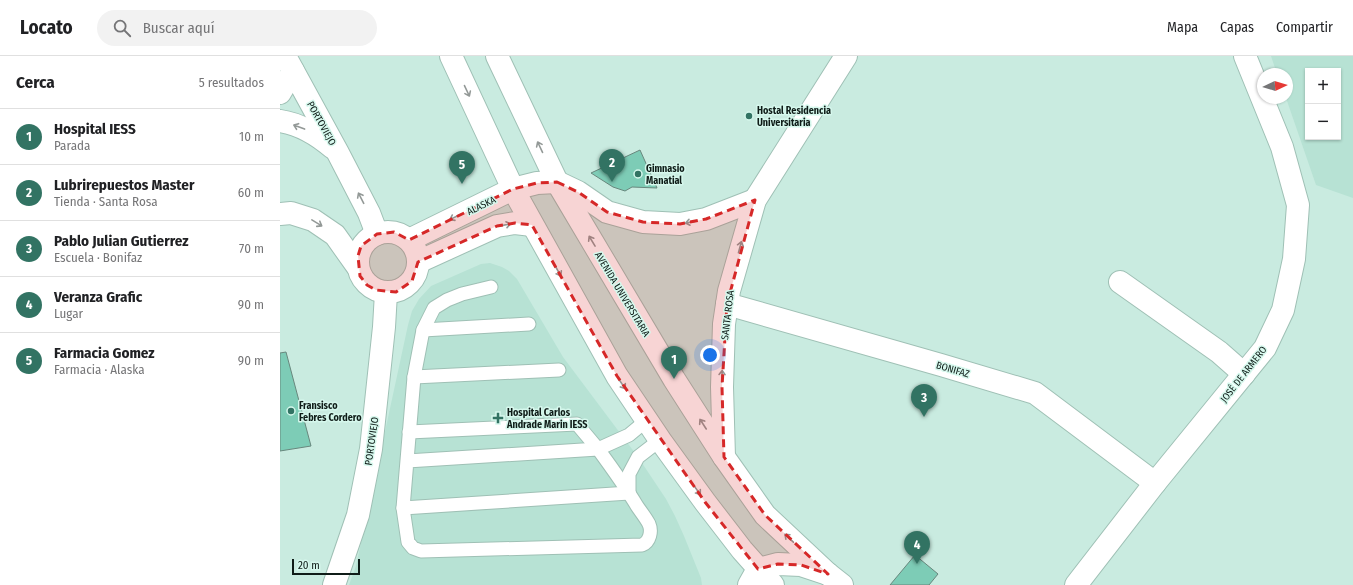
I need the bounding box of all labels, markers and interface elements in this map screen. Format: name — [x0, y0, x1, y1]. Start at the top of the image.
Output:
search box — [97, 10, 377, 46]
text: Locato — [20, 16, 73, 39]
icon: search — [111, 17, 133, 39]
text: Buscar aquí — [143, 19, 215, 37]
text: Mapa — [1167, 19, 1198, 36]
text: Capas — [1220, 19, 1254, 36]
text: Compartir — [1276, 19, 1333, 36]
north arrow — [1257, 68, 1293, 104]
map controls — [1305, 68, 1341, 140]
button: + — [1305, 68, 1341, 104]
text: Cerca — [16, 72, 55, 93]
text: 5 resultados — [199, 75, 264, 90]
one-way arrow — [464, 85, 471, 97]
street label: PORTOVIEJO — [304, 99, 338, 148]
button: − — [1305, 104, 1341, 140]
place label: Hostal Residencia Universitaria — [757, 105, 831, 129]
marker: Hostal Residencia Universitaria — [744, 111, 754, 121]
text: Hospital IESS — [54, 120, 136, 138]
one-way arrow — [293, 122, 305, 130]
text: 1 — [26, 129, 32, 144]
text: 10 m — [239, 129, 264, 144]
text: Parada — [54, 138, 90, 153]
one-way arrow — [536, 141, 543, 153]
pin: 2 — [599, 149, 625, 182]
pin: 5 — [449, 151, 475, 184]
place label: Gimnasio Manatial — [646, 163, 685, 187]
marker: Gimnasio Manatial — [633, 169, 643, 179]
text: Lubrirepuestos Master — [54, 176, 194, 194]
text: 2 — [26, 185, 32, 200]
text: 60 m — [238, 185, 264, 200]
one-way arrow — [357, 192, 365, 204]
text: Tienda · Santa Rosa — [54, 194, 158, 209]
street label: ALASKA — [465, 194, 498, 218]
one-way arrow — [449, 214, 461, 221]
one-way arrow — [685, 218, 698, 226]
one-way arrow — [311, 220, 323, 228]
one-way arrow — [498, 220, 511, 228]
text: Pablo Julian Gutierrez — [54, 232, 188, 250]
one-way arrow — [587, 235, 595, 247]
text: 3 — [26, 241, 32, 256]
text: 70 m — [239, 241, 264, 256]
one-way arrow — [737, 241, 745, 254]
text: Escuela · Bonifaz — [54, 250, 142, 265]
street label: AVENIDA UNIVERSITARIA — [592, 250, 653, 340]
one-way arrow — [555, 265, 563, 277]
text: Veranza Grafic — [54, 288, 142, 306]
street label: SANTA ROSA — [719, 289, 737, 341]
text: 4 — [26, 297, 32, 312]
text: 90 m — [238, 297, 264, 312]
text: Lugar — [54, 306, 83, 321]
street label: JOSÉ DE ARMERO — [1217, 343, 1269, 405]
text: Farmacia Gomez — [54, 344, 155, 362]
your location — [700, 345, 720, 365]
pin: 1 — [661, 346, 687, 379]
text: 5 — [26, 353, 32, 368]
text: 90 m — [238, 353, 264, 368]
street label: BONIFAZ — [935, 359, 971, 381]
text: Farmacia · Alaska — [54, 362, 145, 377]
one-way arrow — [718, 370, 726, 383]
one-way arrow — [619, 378, 627, 390]
pin: 3 — [911, 384, 937, 417]
place label: Fransisco Febres Cordero — [299, 400, 362, 424]
marker: Fransisco Febres Cordero — [286, 406, 296, 416]
place label: Hospital Carlos Andrade Marin IESS — [506, 407, 587, 431]
marker: Hospital Carlos Andrade Marin IESS — [492, 412, 504, 424]
street label: PORTOVIEJO — [363, 416, 381, 466]
one-way arrow — [698, 418, 706, 430]
one-way arrow — [693, 485, 701, 496]
pin: 4 — [904, 531, 930, 564]
one-way arrow — [784, 533, 794, 543]
scale bar — [292, 557, 360, 576]
text: 20 m — [298, 559, 320, 572]

